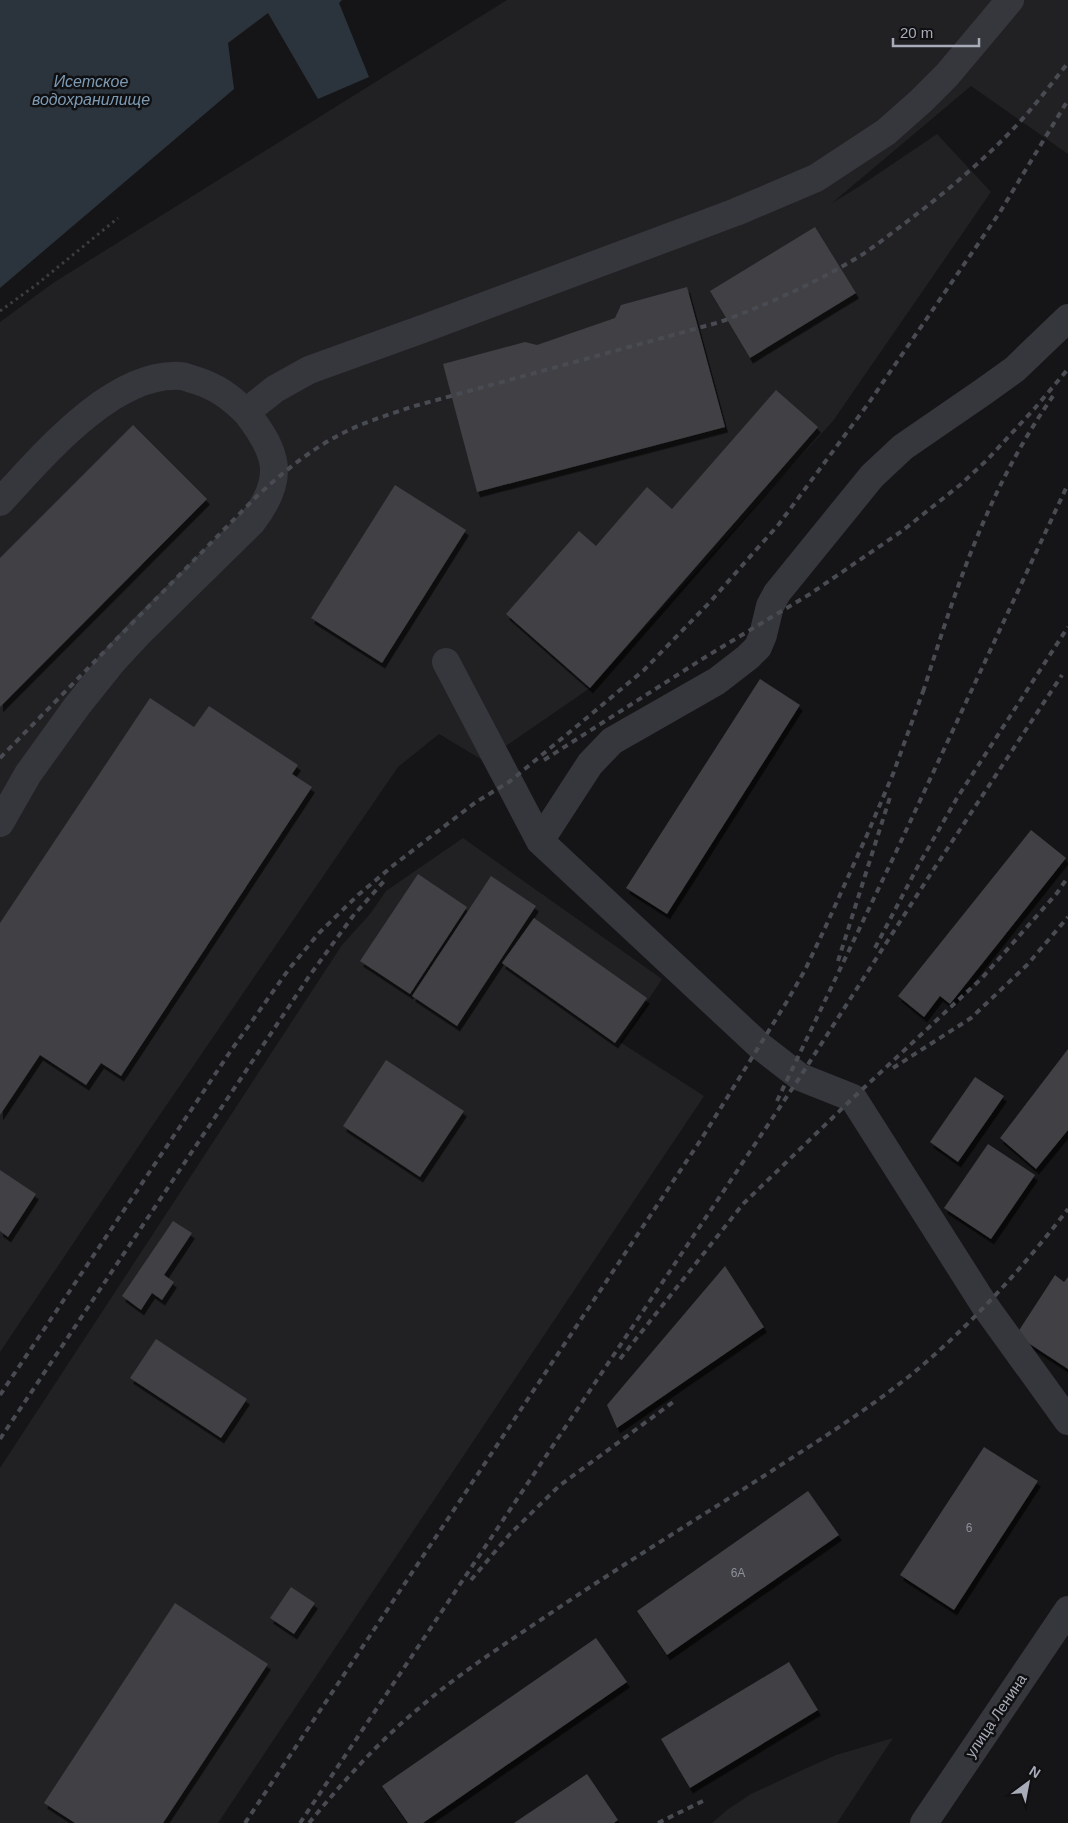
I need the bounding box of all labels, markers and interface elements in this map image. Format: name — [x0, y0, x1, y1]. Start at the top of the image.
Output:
scale bar — [893, 15, 979, 47]
text: 20 m — [900, 24, 933, 41]
water label: Исетское водохранилище — [32, 73, 150, 108]
house number: 6 — [966, 1521, 973, 1535]
house number: 6А — [731, 1566, 745, 1580]
street label: улица Ленина — [961, 1670, 1030, 1761]
north arrow — [1003, 1758, 1053, 1808]
text: N — [1026, 1763, 1043, 1781]

